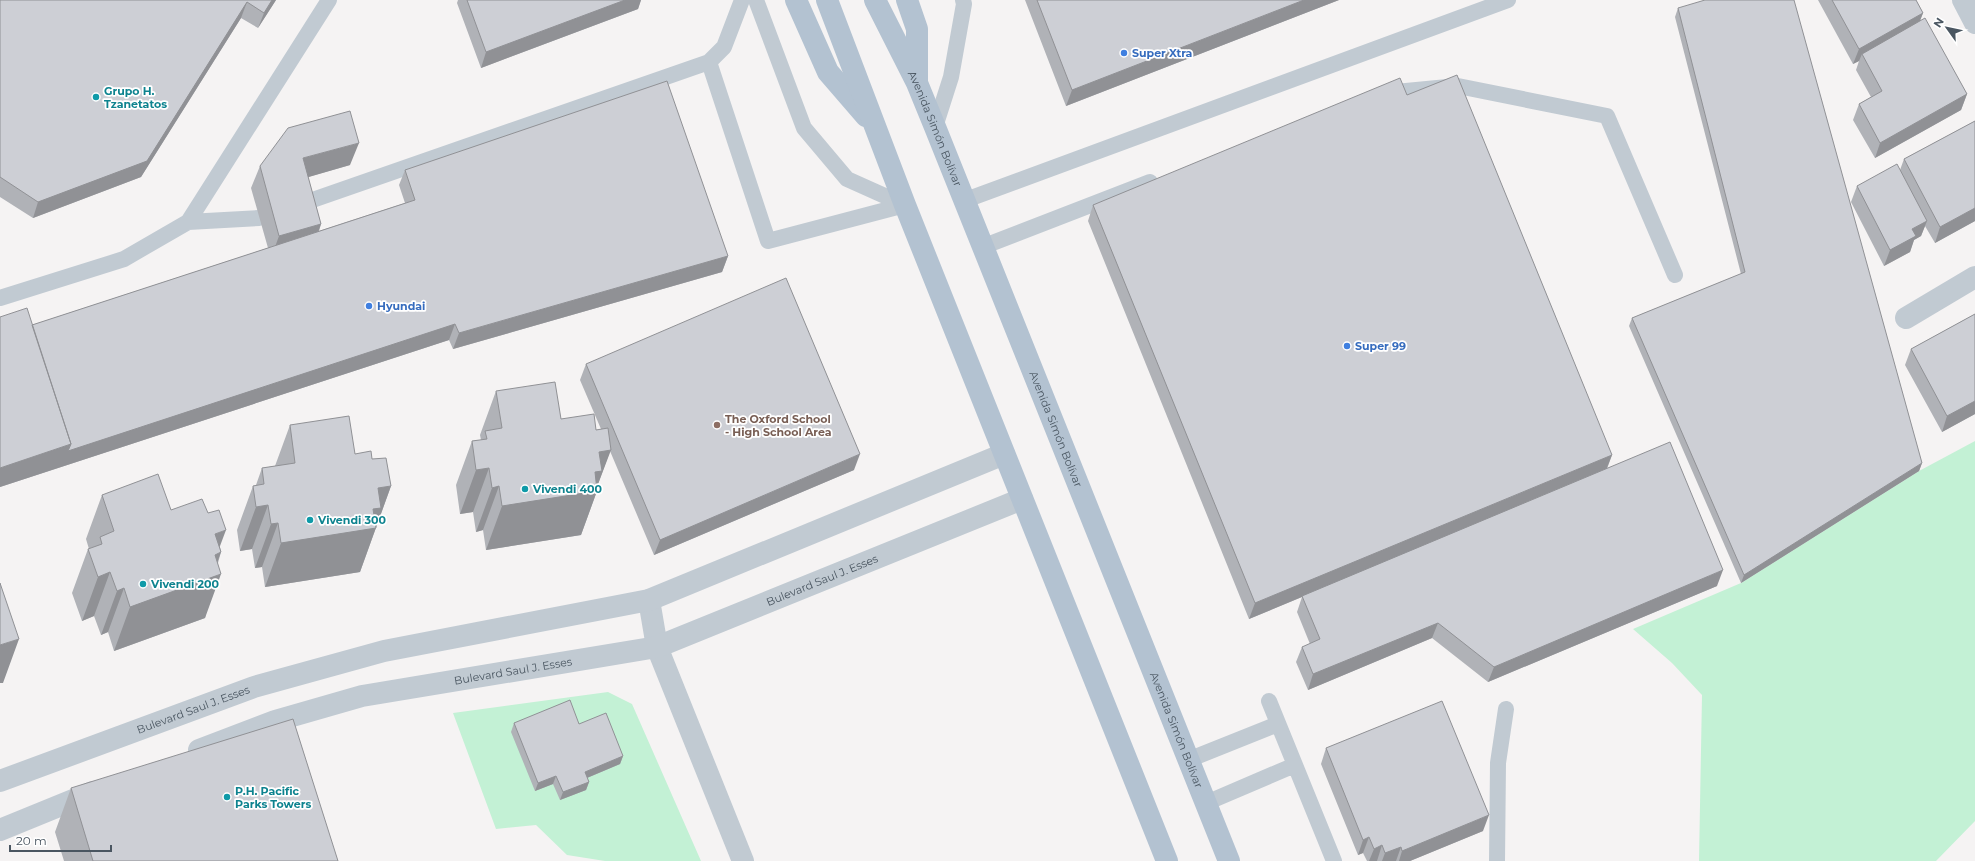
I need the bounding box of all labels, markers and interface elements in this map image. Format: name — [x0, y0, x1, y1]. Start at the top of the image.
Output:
north arrow — [1927, 8, 1967, 48]
text: N — [1930, 15, 1947, 30]
place label: Super Xtra — [1132, 46, 1193, 60]
marker: Super Xtra — [1119, 48, 1129, 58]
street label: Avenida Simón Bolívar — [905, 68, 965, 188]
place label: Grupo H. Tzanetatos — [104, 84, 167, 111]
marker: Grupo H. Tzanetatos — [91, 92, 101, 102]
place label: Hyundai — [377, 299, 425, 313]
marker: Hyundai — [364, 301, 374, 311]
place label: Super 99 — [1355, 339, 1406, 353]
marker: Super 99 — [1342, 341, 1352, 351]
street label: Avenida Simón Bolívar — [1026, 369, 1086, 489]
place label: The Oxford School - High School Area — [725, 412, 832, 439]
marker: The Oxford School - High School Area — [712, 420, 722, 430]
place label: Vivendi 400 — [532, 482, 603, 496]
marker: Vivendi 400 — [520, 484, 530, 494]
place label: Vivendi 300 — [317, 513, 386, 527]
marker: Vivendi 300 — [305, 515, 315, 525]
street label: Bulevard Saul J. Esses — [764, 551, 881, 609]
place label: Vivendi 200 — [150, 577, 219, 591]
marker: Vivendi 200 — [138, 579, 148, 589]
street label: Bulevard Saul J. Esses — [453, 654, 574, 688]
street label: Avenida Simón Bolívar — [1147, 670, 1206, 790]
street label: Bulevard Saul J. Esses — [135, 682, 252, 737]
place label: P.H. Pacific Parks Towers — [235, 784, 311, 811]
marker: P.H. Pacific Parks Towers — [222, 792, 232, 802]
scale bar — [10, 827, 111, 853]
text: 20 m — [16, 833, 47, 848]

